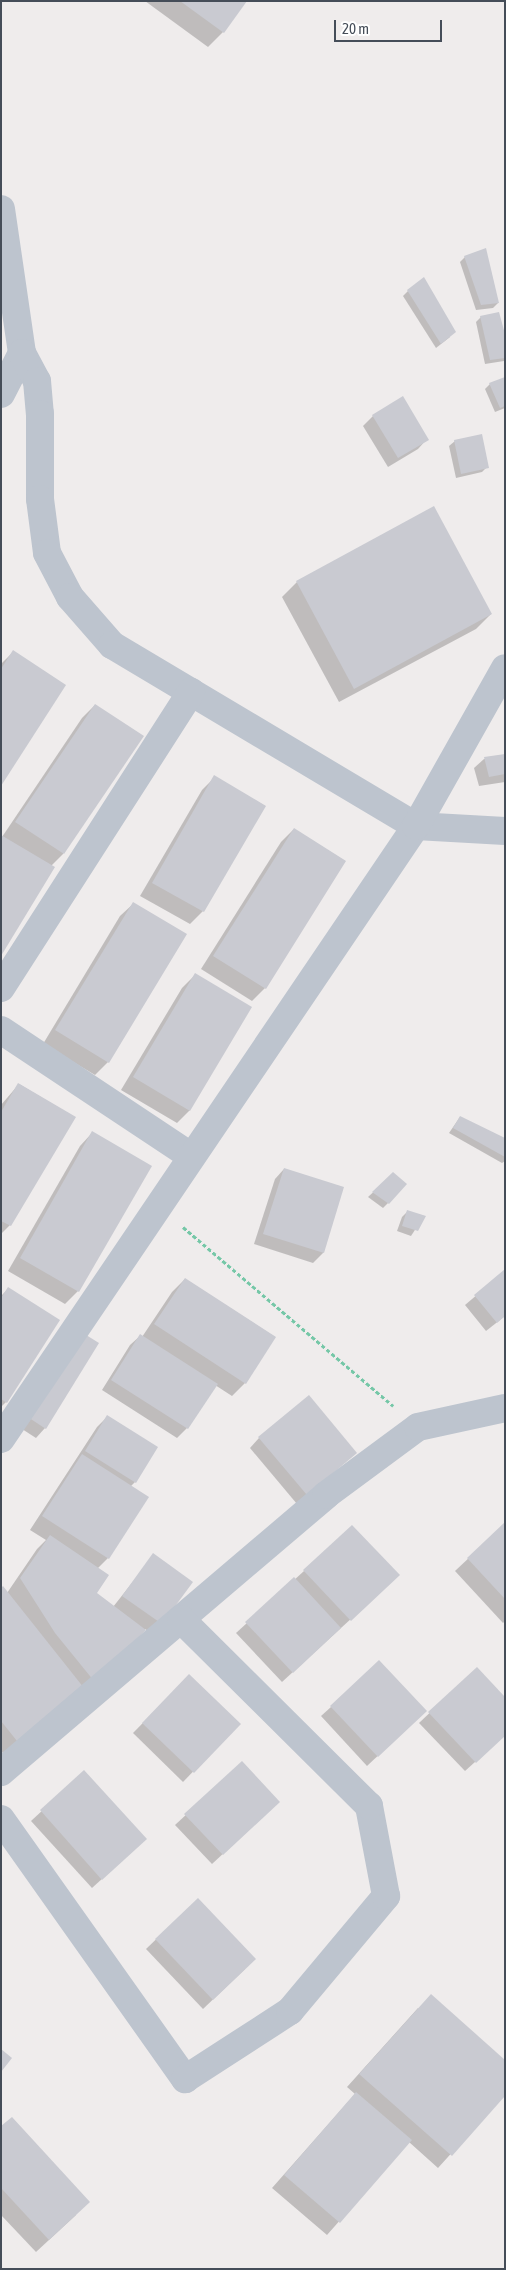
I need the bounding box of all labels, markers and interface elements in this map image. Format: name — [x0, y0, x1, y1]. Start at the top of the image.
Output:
scale bar — [336, 10, 444, 42]
text: 20 m — [342, 20, 369, 37]

